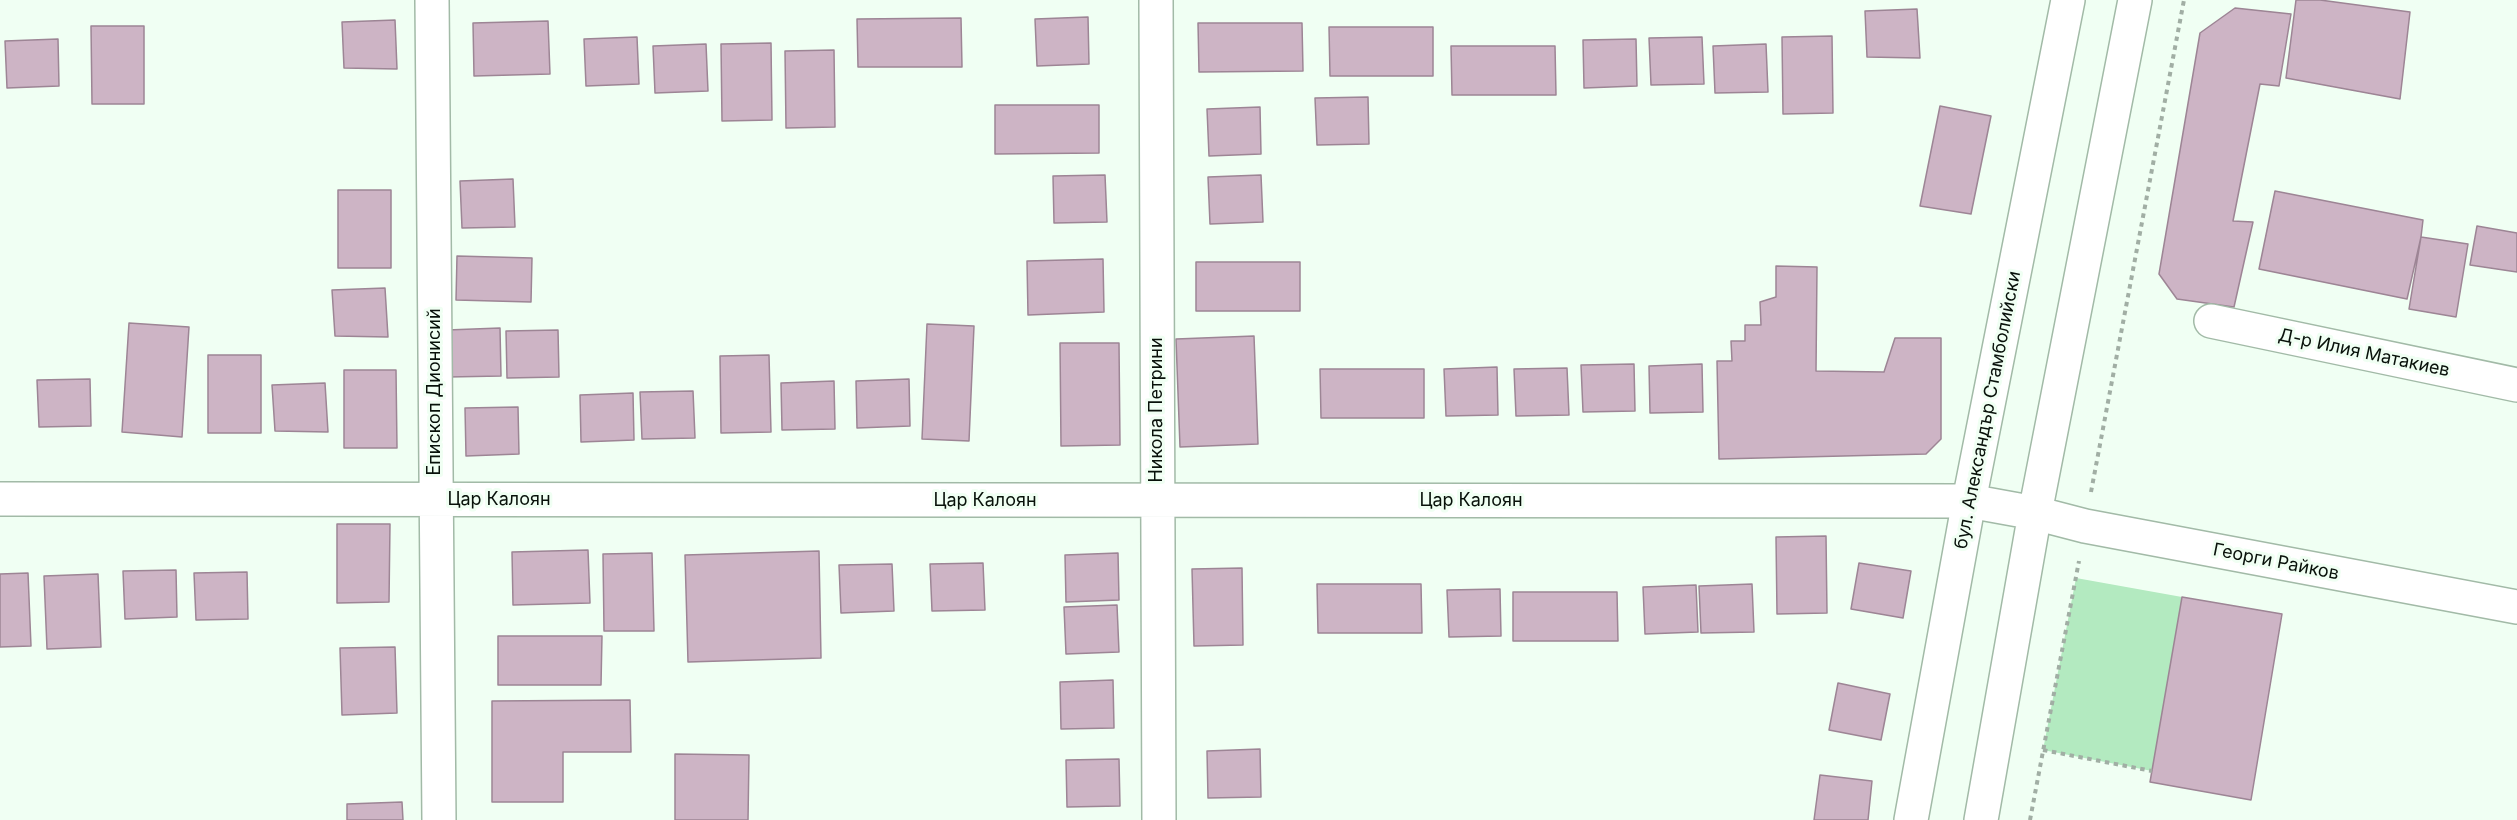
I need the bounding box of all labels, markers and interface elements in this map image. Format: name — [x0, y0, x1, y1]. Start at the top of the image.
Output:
street label: бул. Александър Стамболийски — [1950, 269, 2026, 551]
street label: Епископ Дионисий — [424, 308, 446, 476]
street label: Д-р Илия Матакиев — [2276, 324, 2452, 382]
street label: Никола Петрини — [1146, 337, 1168, 483]
street label: Цар Калоян — [447, 489, 551, 511]
street label: Цар Калоян — [933, 490, 1037, 512]
street label: Цар Калоян — [1419, 490, 1523, 512]
street label: Георги Райков — [2211, 539, 2341, 585]

